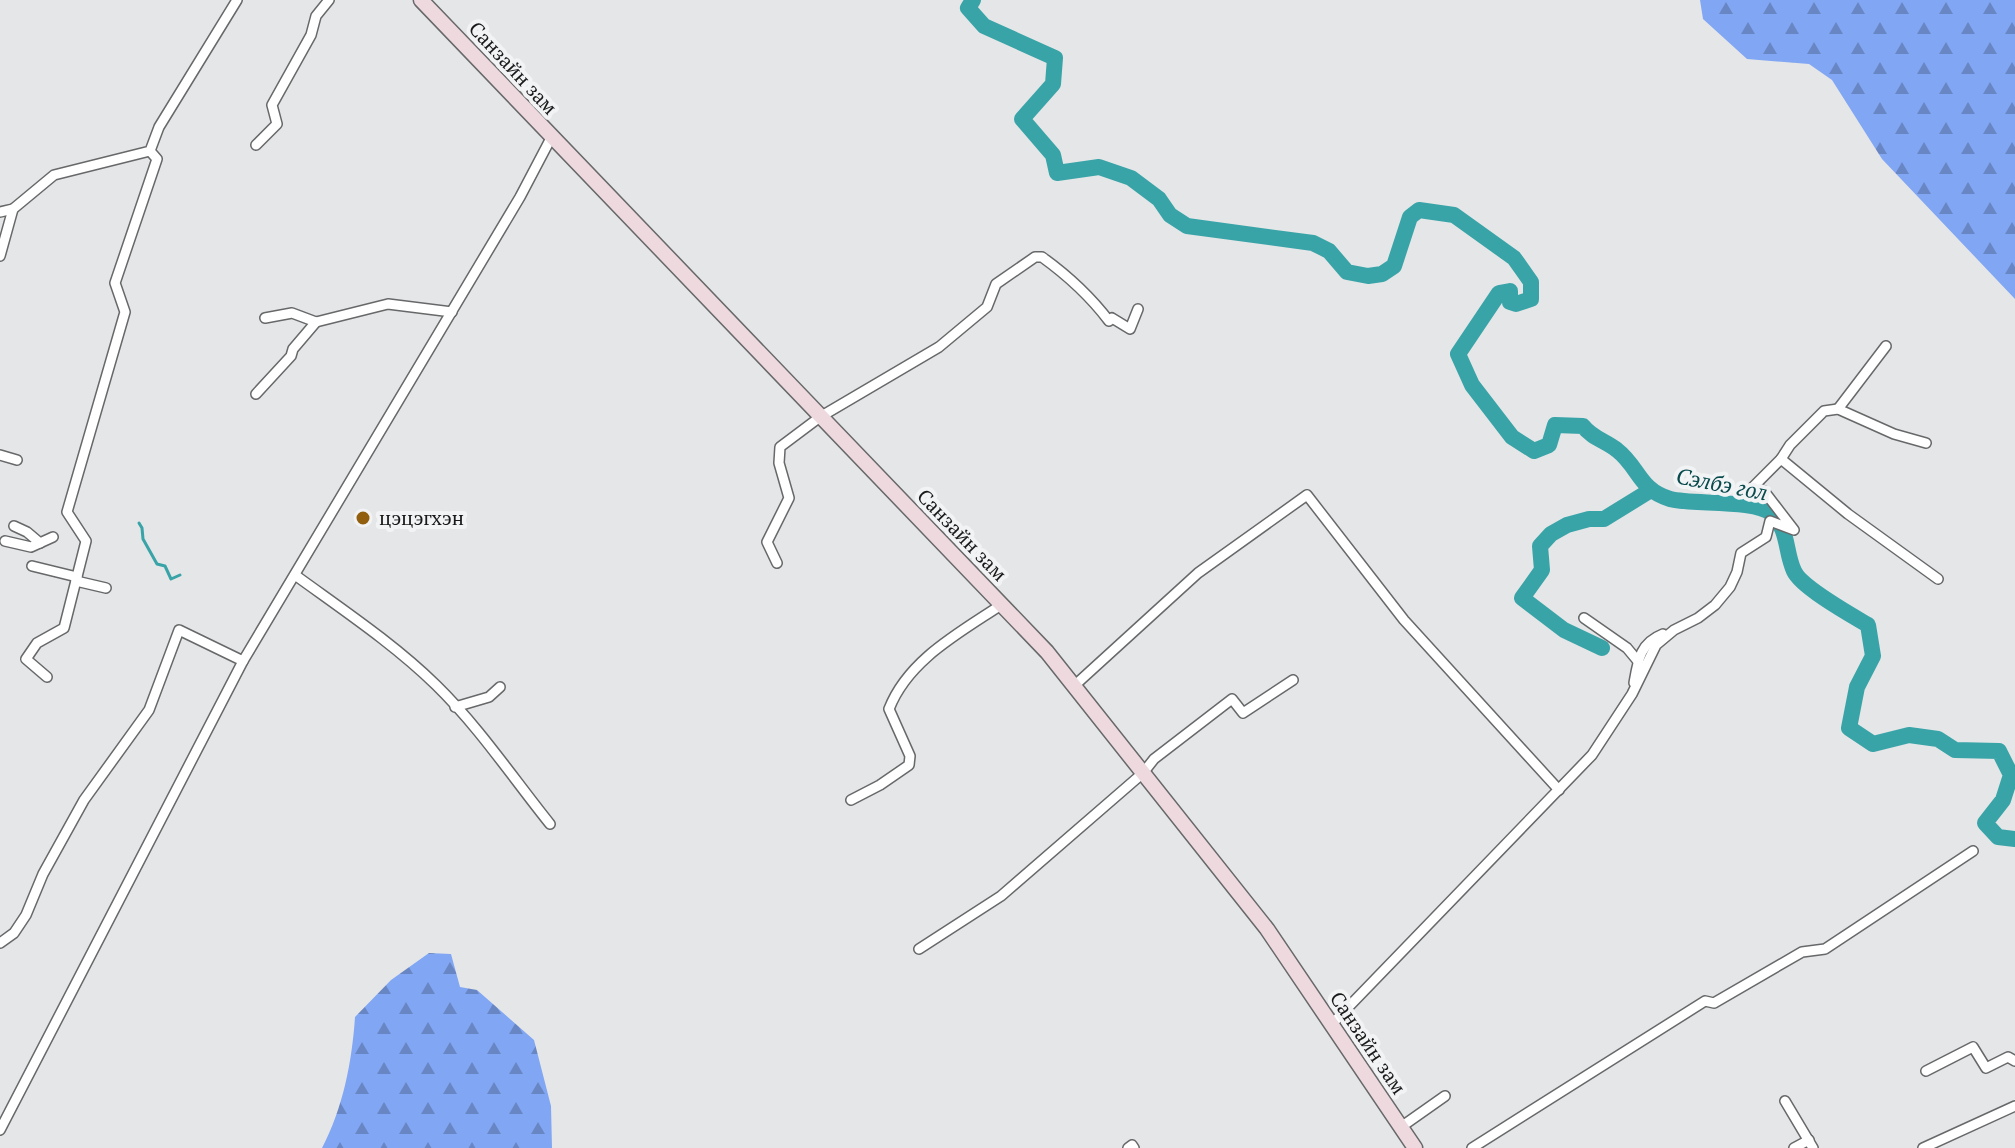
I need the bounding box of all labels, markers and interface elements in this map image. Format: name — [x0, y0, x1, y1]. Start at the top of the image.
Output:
street label: Санзайн зам — [463, 15, 564, 120]
water label: Сэлбэ гол — [1674, 460, 1770, 507]
street label: Санзайн зам — [912, 483, 1013, 587]
place label: цэцэгхэн — [379, 504, 464, 531]
marker: цэцэгхэн — [354, 509, 372, 527]
street label: Санзайн зам — [1324, 986, 1413, 1100]

